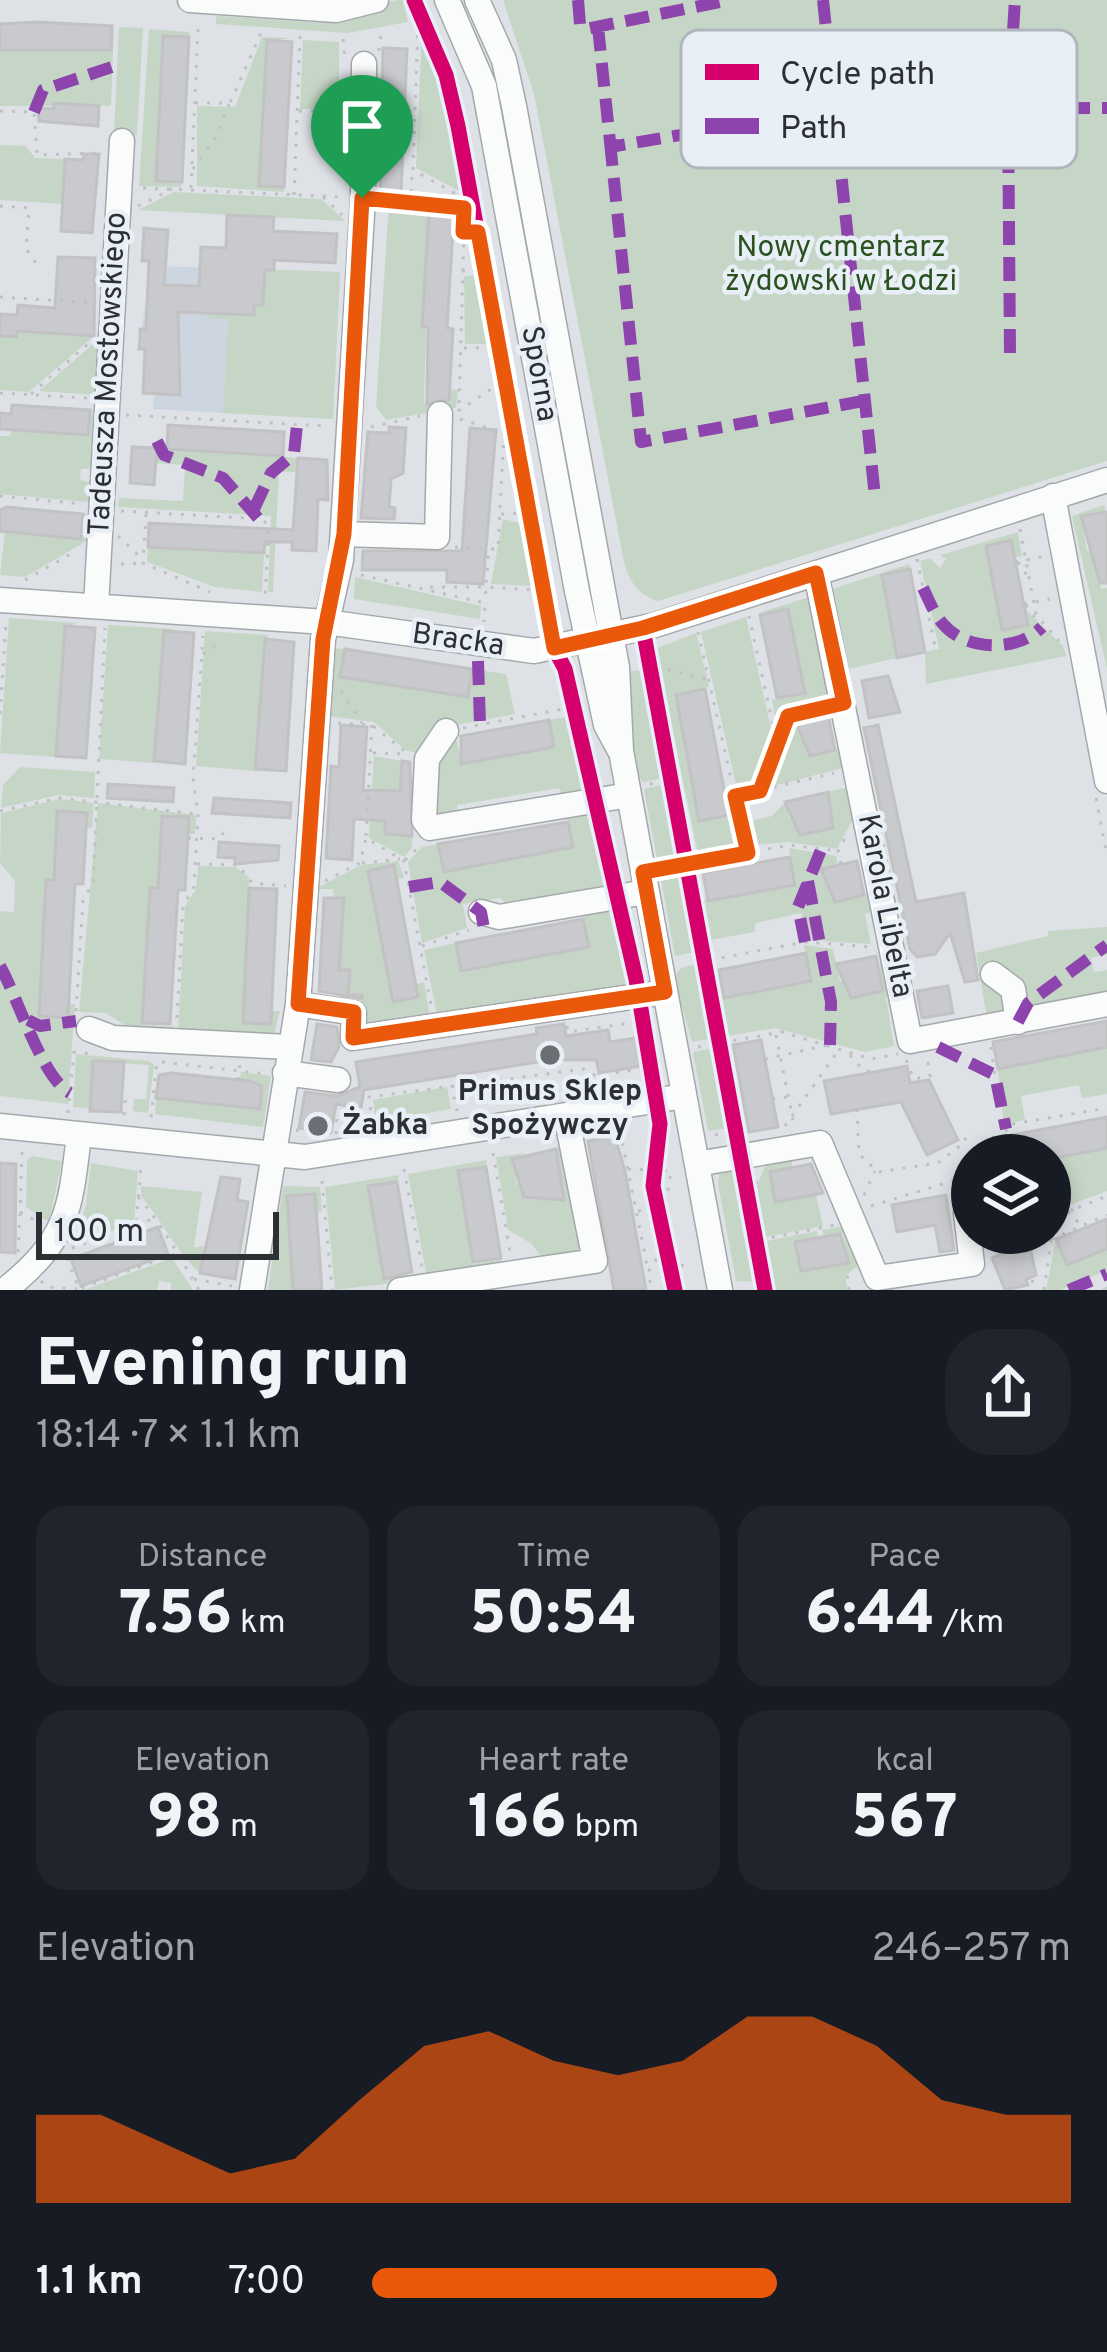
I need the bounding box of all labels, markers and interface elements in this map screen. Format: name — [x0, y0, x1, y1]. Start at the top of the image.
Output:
legend — [681, 30, 1077, 168]
text: Cycle path — [780, 55, 935, 97]
pin — [311, 75, 413, 198]
icon: arrive — [329, 93, 395, 159]
text: Path — [780, 109, 847, 151]
street label: Tadeusza Mostowskiego — [82, 211, 136, 537]
park label: Nowy cmentarz żydowski w Łodzi — [725, 230, 957, 301]
street label: Sporna — [511, 323, 565, 425]
street label: Bracka — [409, 616, 507, 666]
street label: Karola Libelta — [848, 811, 920, 1001]
marker: Primus Sklep Spożywczy — [537, 1042, 563, 1068]
place label: Primus Sklep Spożywczy — [458, 1074, 642, 1145]
place label: Żabka — [342, 1106, 428, 1145]
marker: Żabka — [305, 1113, 331, 1139]
map controls — [951, 1134, 1071, 1254]
button: layers — [951, 1134, 1071, 1254]
scale bar — [36, 1206, 279, 1259]
text: 100 m — [54, 1212, 144, 1254]
text: Evening run — [36, 1326, 410, 1409]
button: share — [945, 1329, 1071, 1455]
text: 18:14 · 7 × 1.1 km — [36, 1413, 301, 1462]
text: Distance — [138, 1537, 267, 1579]
text: Time — [517, 1537, 590, 1579]
text: Pace — [868, 1537, 941, 1579]
text: 7.56 — [119, 1579, 232, 1655]
text: 50:54 — [470, 1579, 637, 1655]
text: 6:44 — [805, 1579, 935, 1655]
text: km — [232, 1603, 286, 1645]
text: /km — [935, 1603, 1004, 1645]
text: Elevation — [135, 1741, 270, 1783]
text: Heart rate — [478, 1741, 629, 1783]
text: kcal — [875, 1741, 934, 1783]
text: 98 — [147, 1783, 222, 1859]
text: 166 — [468, 1783, 567, 1859]
text: 567 — [851, 1783, 958, 1859]
text: m — [222, 1807, 258, 1849]
text: bpm — [567, 1807, 639, 1849]
text: Elevation — [36, 1926, 196, 1975]
text: 246–257 m — [871, 1926, 1071, 1975]
text: 1.1 km — [36, 2259, 143, 2308]
text: 7:00 — [228, 2259, 305, 2308]

